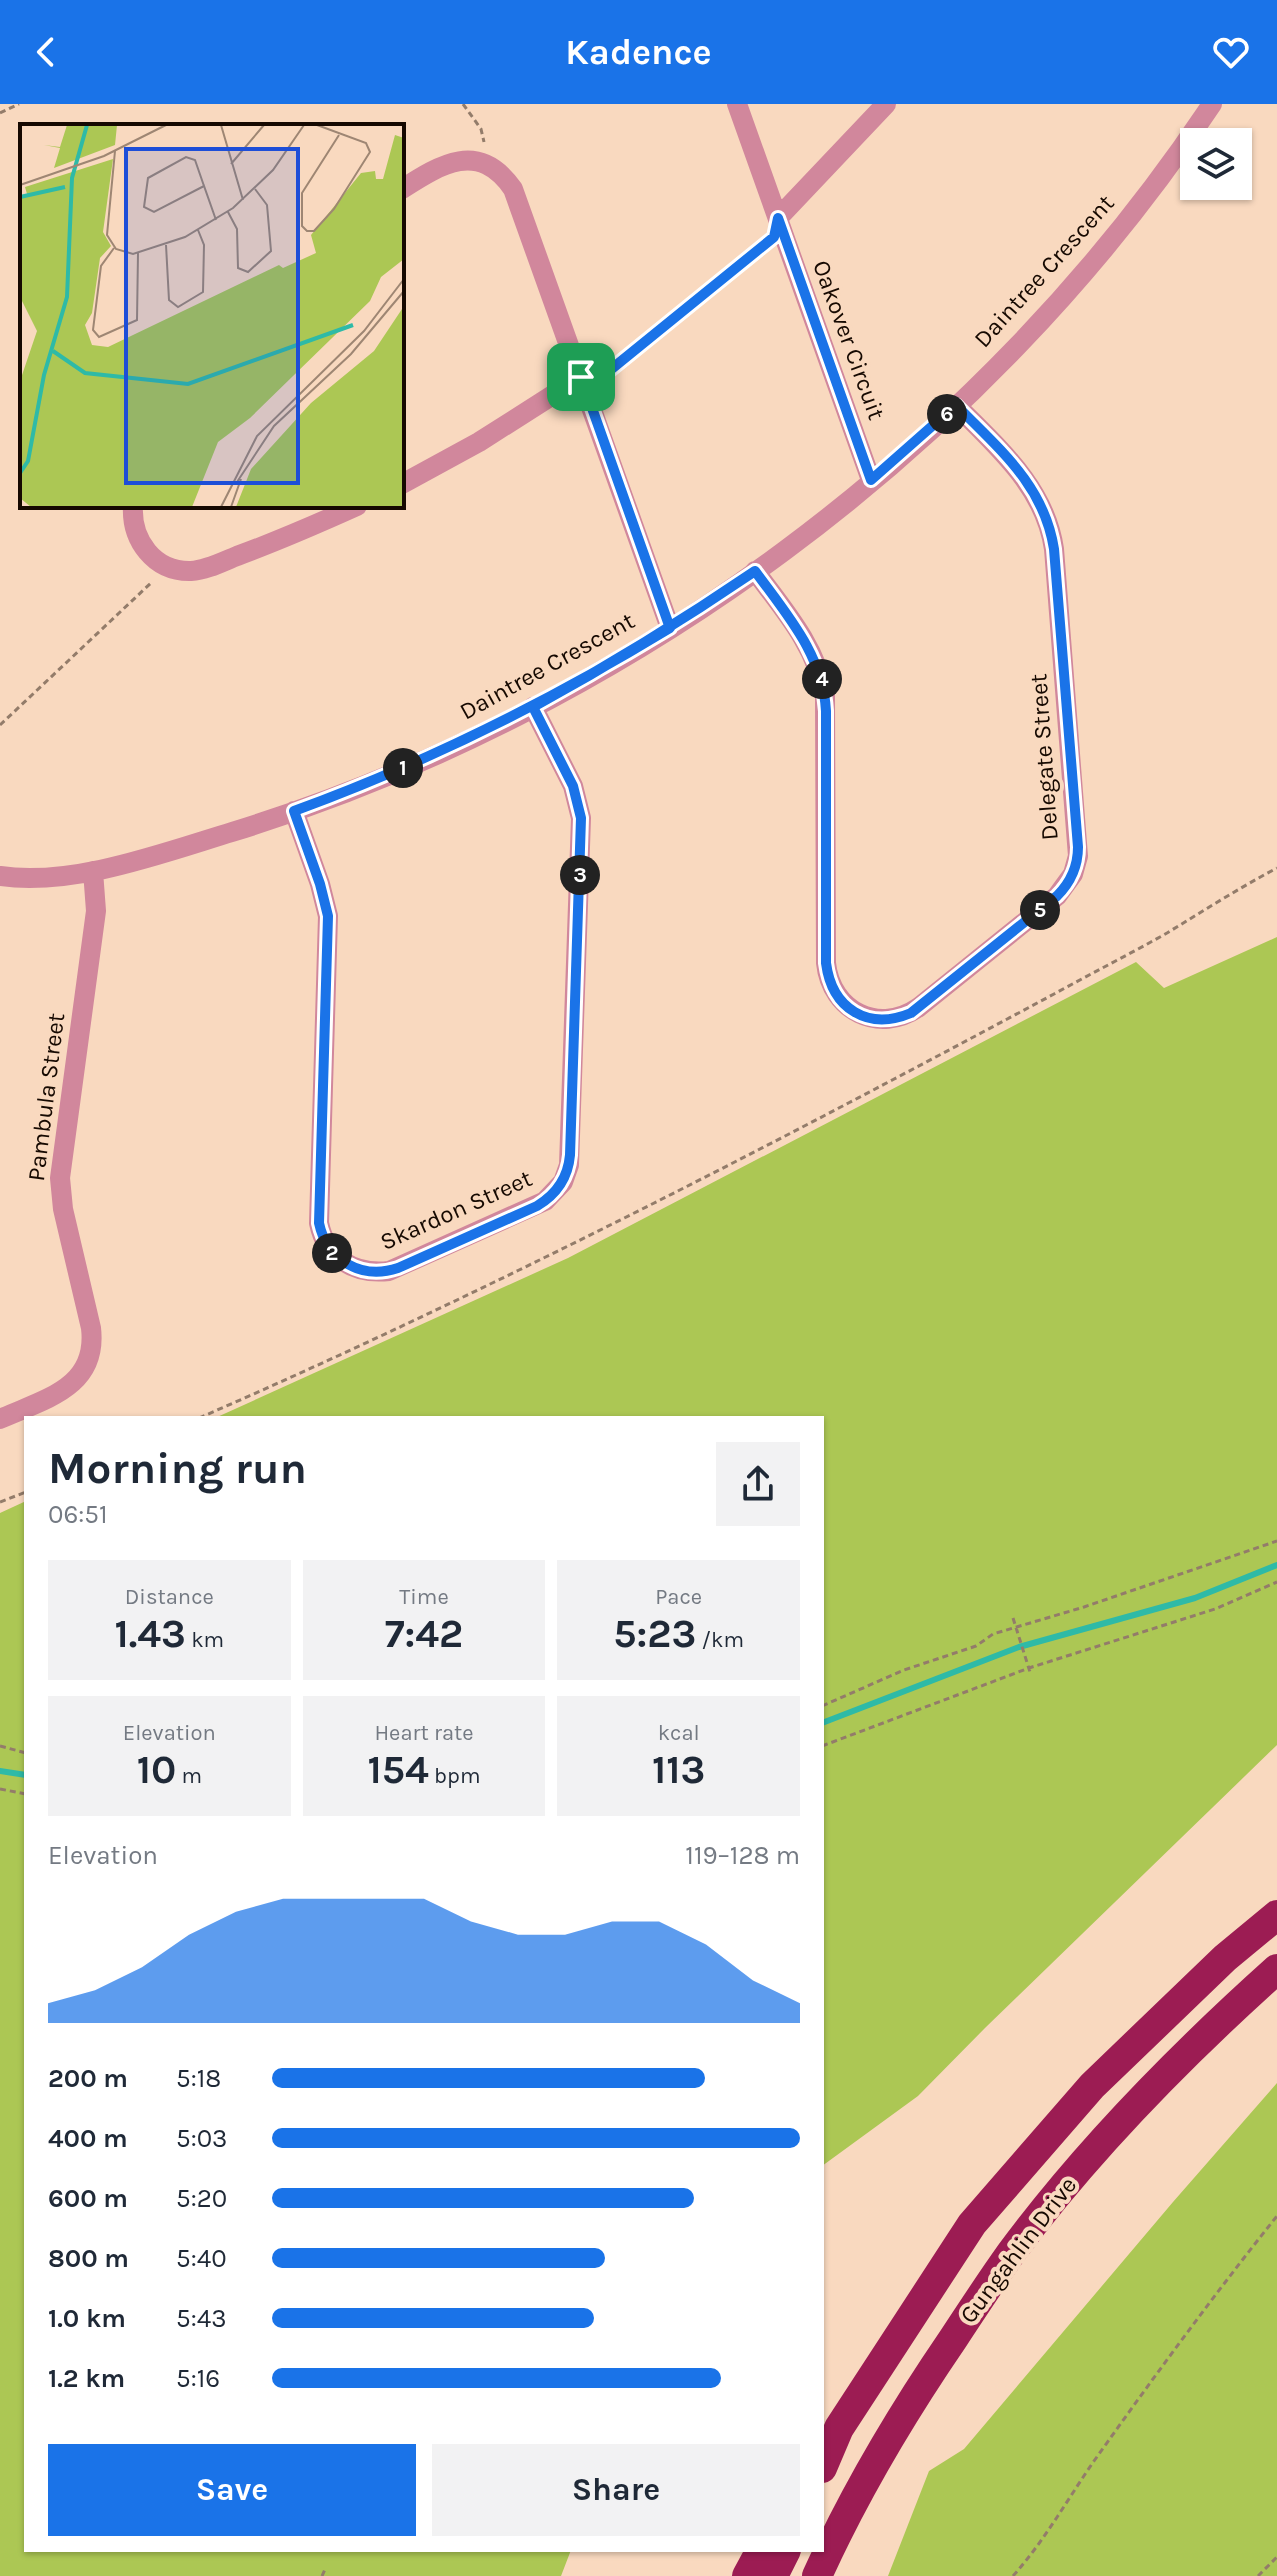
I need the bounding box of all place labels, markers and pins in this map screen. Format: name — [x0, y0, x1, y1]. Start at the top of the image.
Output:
pin — [547, 343, 615, 411]
pin: 6 — [927, 394, 967, 434]
pin: 4 — [802, 659, 842, 699]
pin: 1 — [383, 748, 423, 788]
pin: 3 — [560, 855, 600, 895]
pin: 5 — [1020, 890, 1060, 930]
pin: 2 — [312, 1233, 352, 1273]

